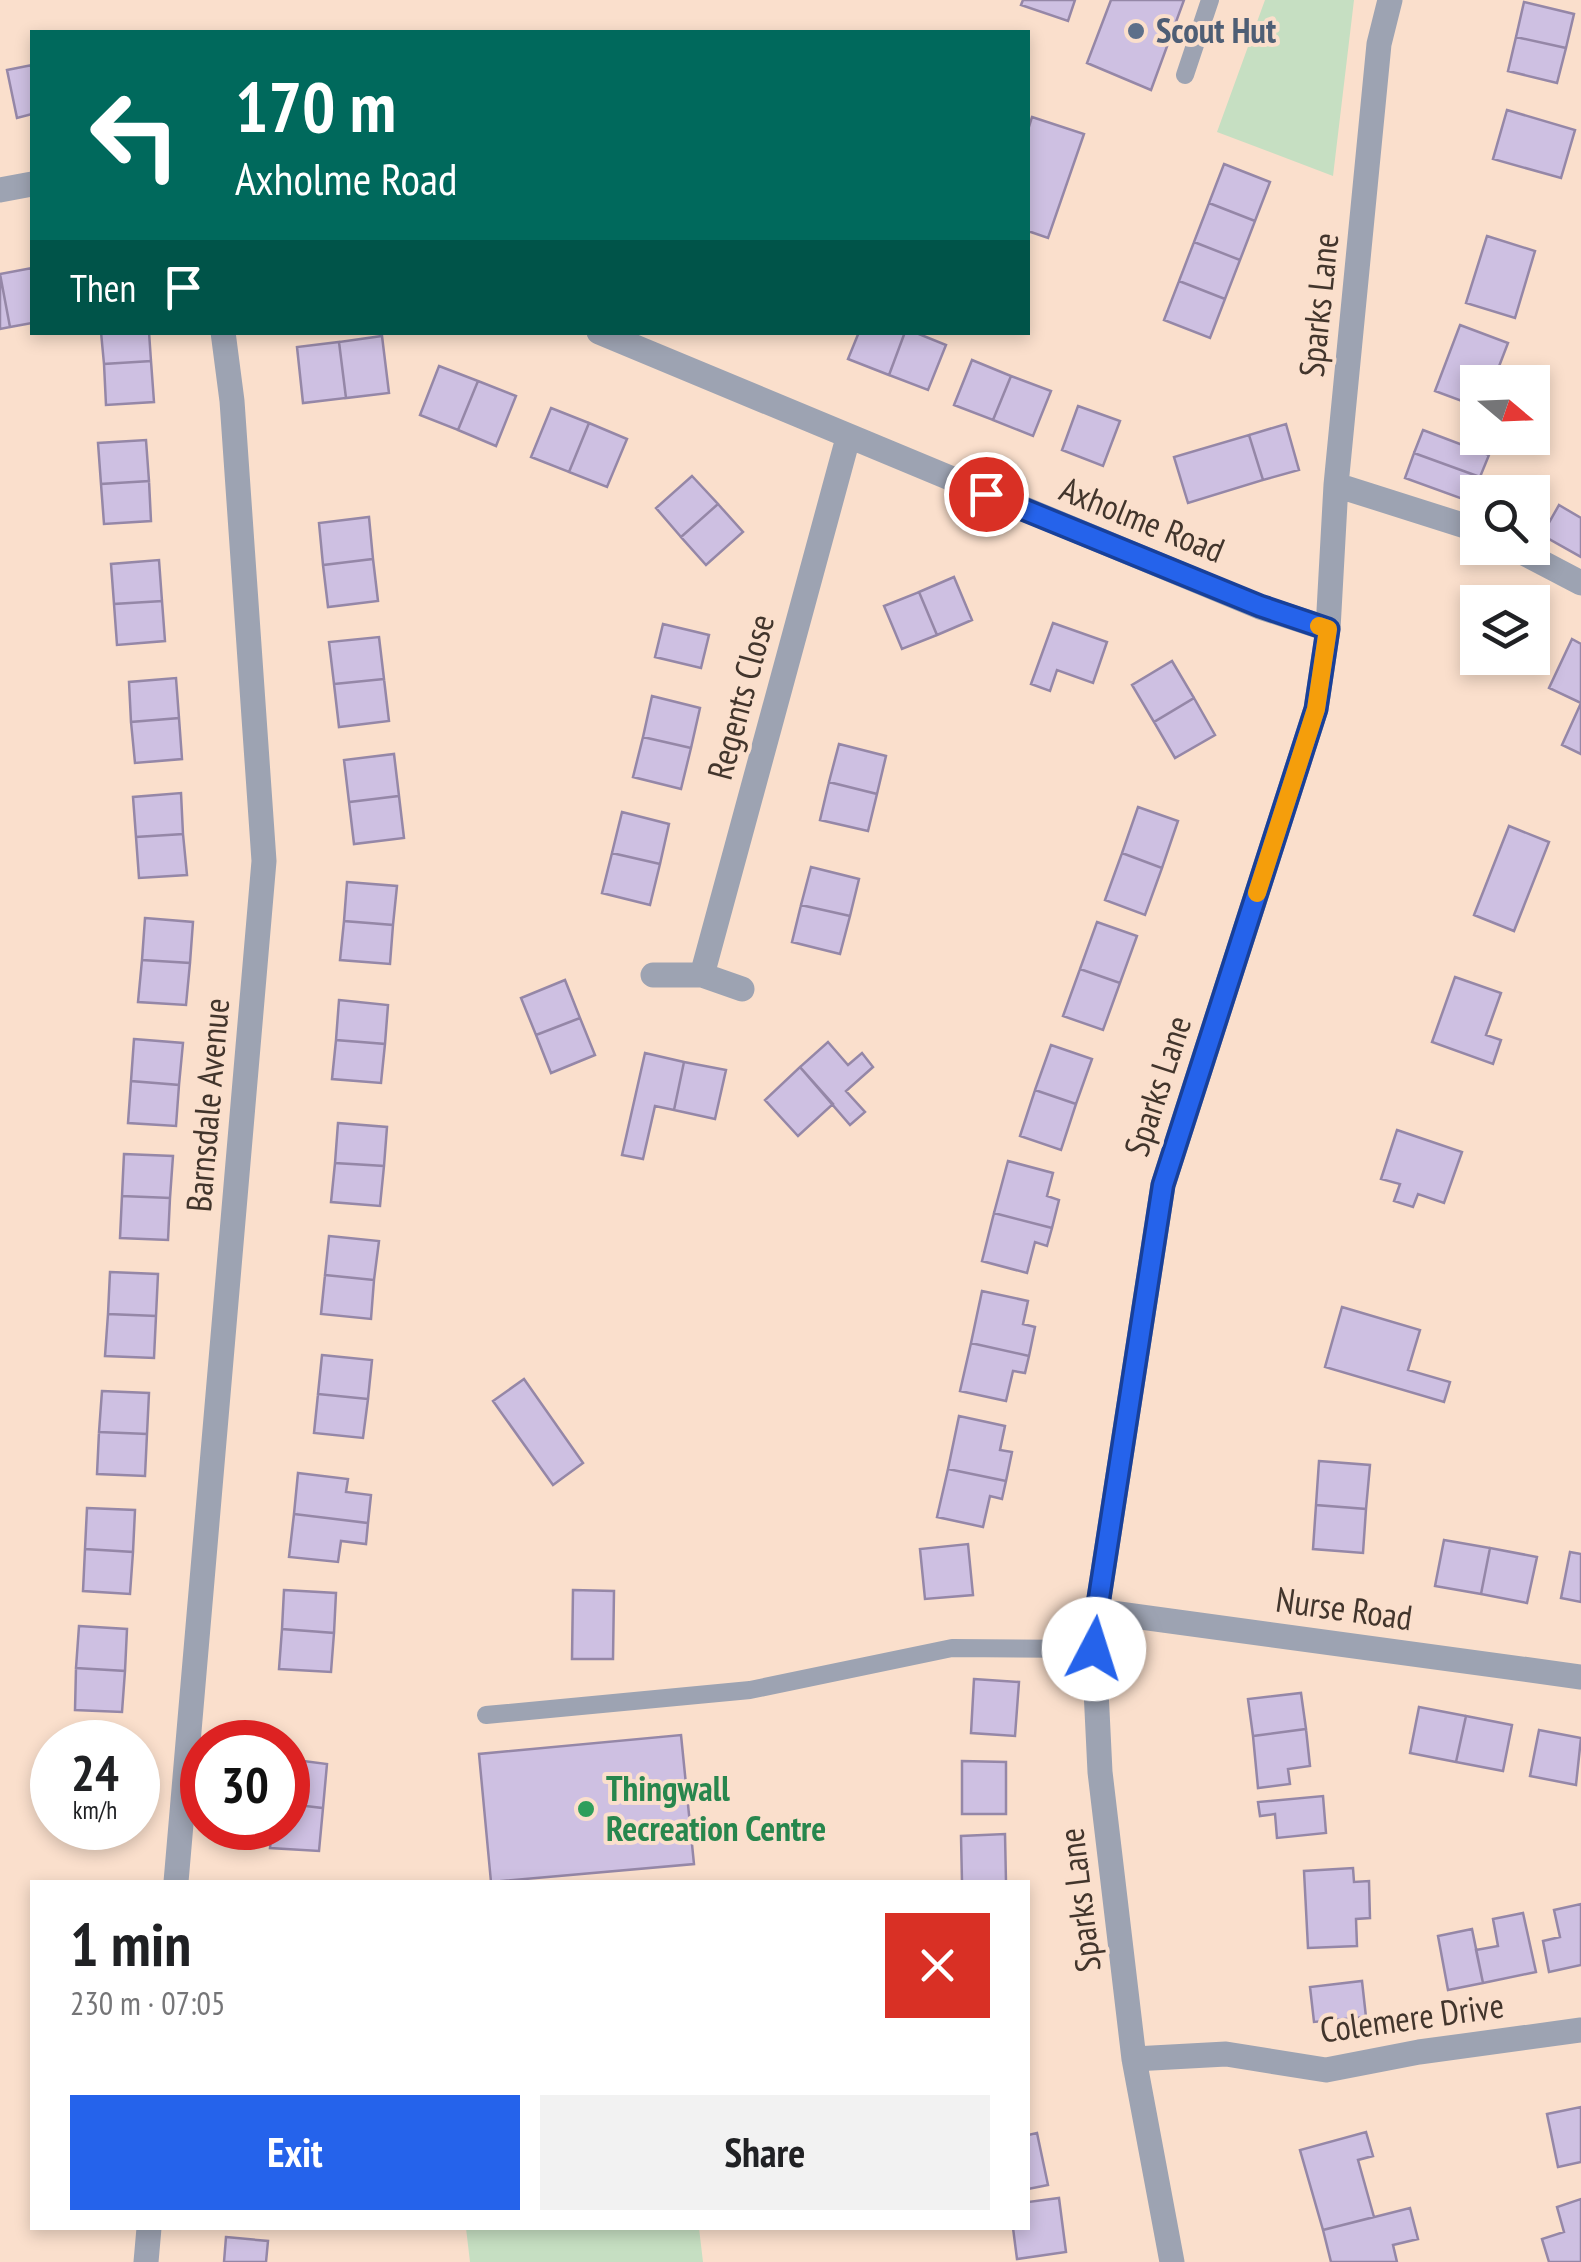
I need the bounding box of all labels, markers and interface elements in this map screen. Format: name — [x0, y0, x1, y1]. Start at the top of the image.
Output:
place label: Scout Hut — [1156, 7, 1276, 53]
marker: Scout Hut — [1125, 20, 1147, 42]
text: 170 m — [235, 61, 396, 151]
icon: left — [70, 70, 200, 200]
text: Axholme Road — [235, 149, 458, 207]
street label: Sparks Lane — [1288, 231, 1348, 379]
icon: arrive — [156, 260, 211, 315]
text: Then — [70, 263, 136, 312]
north arrow — [1460, 365, 1550, 455]
map controls — [1460, 365, 1550, 675]
pin — [944, 452, 1029, 537]
street label: Axholme Road — [1054, 465, 1231, 573]
icon: arrive — [959, 467, 1014, 522]
button: search — [1460, 475, 1550, 565]
button: layers — [1460, 585, 1550, 675]
street label: Regents Close — [696, 609, 784, 784]
street label: Barnsdale Avenue — [175, 996, 239, 1214]
street label: Sparks Lane — [1113, 1010, 1201, 1162]
street label: Nurse Road — [1273, 1576, 1415, 1640]
position arrow — [1042, 1597, 1146, 1701]
speed limit sign: 30 — [180, 1720, 310, 1850]
text: 24 — [71, 1740, 119, 1805]
place label: Thingwall Recreation Centre — [606, 1765, 826, 1851]
text: km/h — [73, 1794, 117, 1826]
marker: Thingwall Recreation Centre — [575, 1798, 597, 1820]
street label: Sparks Lane — [1047, 1826, 1111, 1975]
text: 1 min — [70, 1905, 191, 1983]
button: close — [885, 1913, 990, 2018]
street label: Colemere Drive — [1317, 1981, 1507, 2053]
text: 230 m · 07:05 — [70, 1982, 225, 2024]
button: Exit — [70, 2095, 520, 2210]
button: Share — [540, 2095, 990, 2210]

